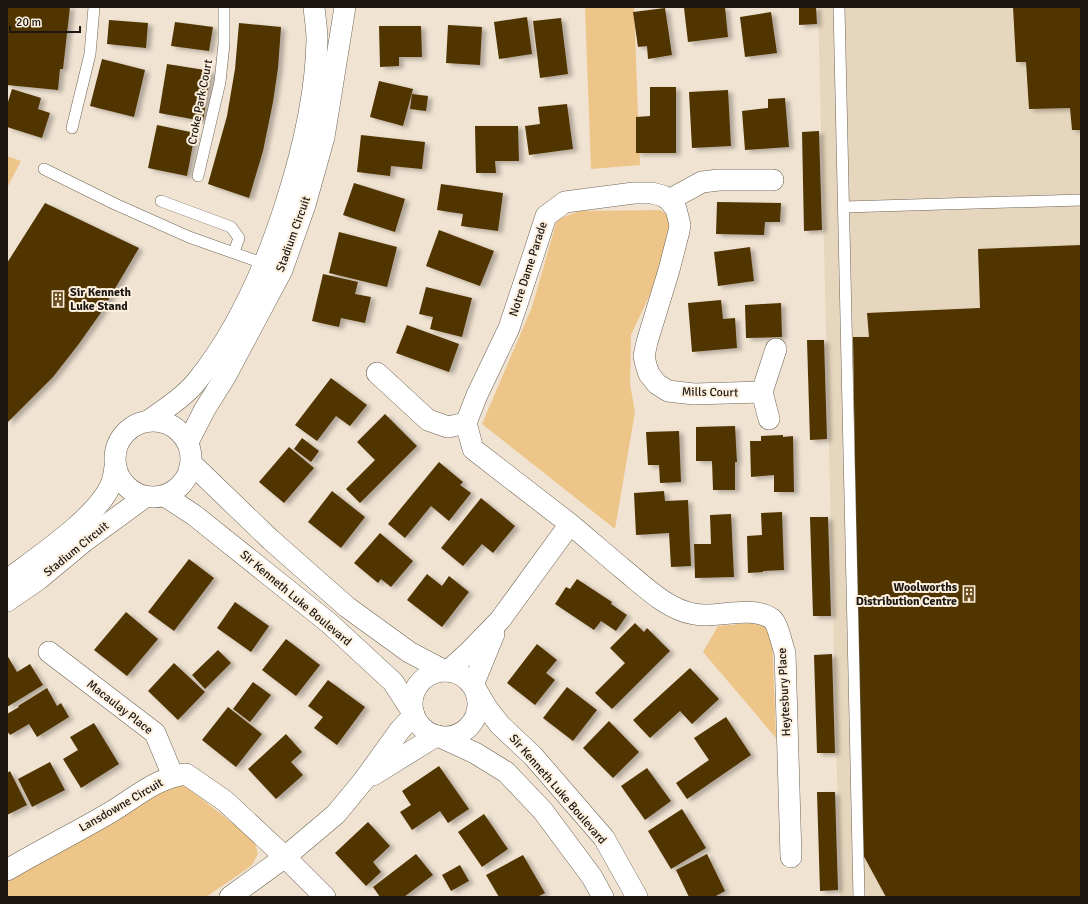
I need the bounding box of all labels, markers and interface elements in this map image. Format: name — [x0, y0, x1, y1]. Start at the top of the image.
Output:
scale bar — [10, 8, 80, 34]
text: 20 m — [16, 15, 41, 30]
street label: Croke Park Court — [185, 58, 216, 146]
street label: Stadium Circuit — [273, 194, 314, 274]
street label: Notre Dame Parade — [506, 220, 551, 318]
place label: Sir Kenneth Luke Stand — [70, 285, 132, 314]
building icon: Sir Kenneth Luke Stand — [49, 290, 67, 308]
street label: Mills Court — [682, 385, 738, 400]
street label: Stadium Circuit — [41, 519, 112, 580]
street label: Sir Kenneth Luke Boulevard — [237, 547, 354, 649]
place label: Woolworths Distribution Centre — [856, 580, 958, 609]
building icon: Woolworths Distribution Centre — [960, 585, 978, 603]
street label: Heytesbury Place — [775, 647, 794, 737]
street label: Macaulay Place — [84, 677, 156, 738]
street label: Sir Kenneth Luke Boulevard — [506, 731, 609, 847]
street label: Lansdowne Circuit — [77, 775, 166, 836]

